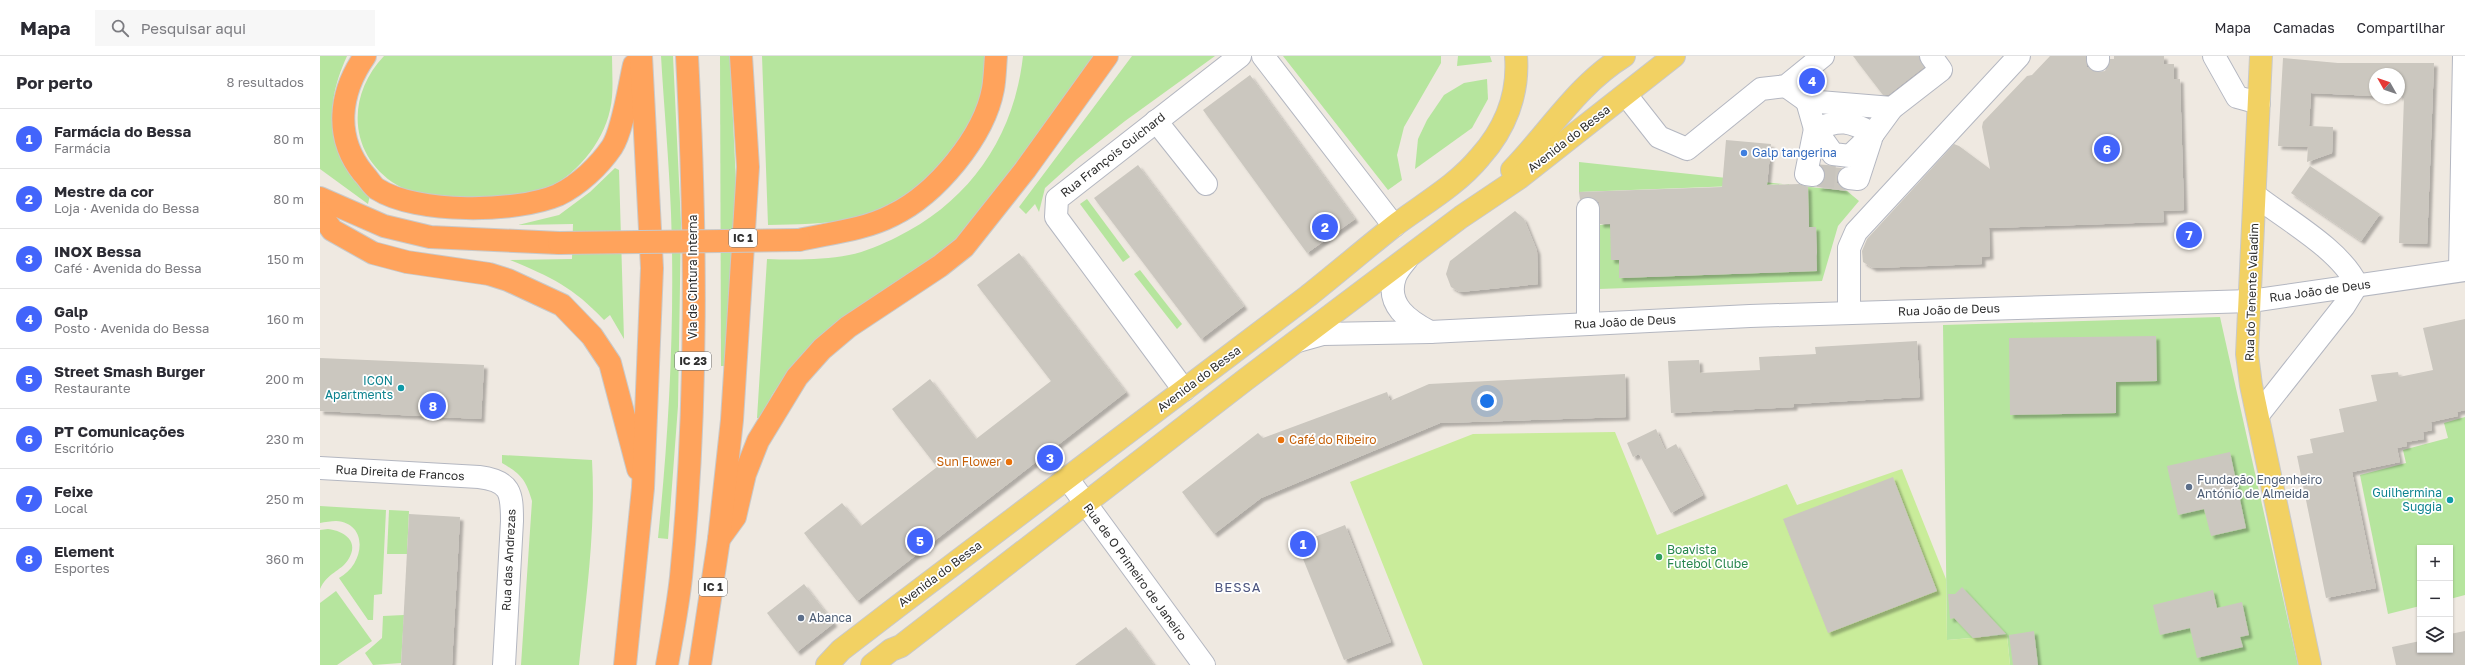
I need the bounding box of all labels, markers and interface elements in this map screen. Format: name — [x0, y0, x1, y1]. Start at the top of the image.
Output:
search box — [95, 10, 375, 46]
text: Mapa — [20, 16, 71, 39]
icon: search — [109, 17, 131, 39]
text: Pesquisar aqui — [141, 19, 246, 37]
text: Mapa — [2214, 19, 2251, 36]
text: Camadas — [2273, 19, 2335, 36]
text: Compartilhar — [2357, 19, 2445, 36]
pin: 4 — [1799, 66, 1825, 96]
north arrow — [2369, 68, 2405, 104]
text: Por perto — [16, 72, 93, 93]
text: 8 resultados — [226, 74, 304, 90]
street label: Avenida do Bessa — [1524, 102, 1613, 175]
street label: Rua François Guichard — [1057, 109, 1168, 200]
text: Farmácia do Bessa — [54, 122, 191, 140]
text: 1 — [26, 131, 32, 147]
text: 80 m — [273, 131, 304, 147]
pin: 6 — [2094, 134, 2120, 164]
text: Farmácia — [54, 140, 111, 156]
place label: Galp tangerina — [1752, 145, 1837, 160]
marker: Galp tangerina — [1739, 148, 1749, 158]
text: Mestre da cor — [54, 182, 154, 200]
text: 2 — [25, 191, 33, 207]
text: 80 m — [273, 191, 304, 207]
text: Loja · Avenida do Bessa — [54, 200, 199, 216]
pin: 2 — [1312, 212, 1338, 242]
street label: Via de Cintura Interna — [685, 214, 700, 340]
pin: 7 — [2176, 220, 2202, 250]
street label: Rua do Tenente Valadim — [2242, 223, 2261, 361]
road number: IC 1 — [729, 229, 757, 247]
text: INOX Bessa — [54, 242, 141, 260]
text: 3 — [25, 251, 33, 267]
text: 150 m — [267, 251, 304, 267]
text: Café · Avenida do Bessa — [54, 260, 202, 276]
street label: Rua João de Deus — [2268, 276, 2372, 305]
street label: Rua João de Deus — [1898, 300, 2000, 319]
text: Galp — [54, 302, 88, 320]
text: 4 — [25, 311, 33, 327]
text: 160 m — [267, 311, 304, 327]
street label: Rua João de Deus — [1574, 311, 1676, 332]
text: Posto · Avenida do Bessa — [54, 320, 209, 336]
street label: Avenida do Bessa — [1154, 342, 1243, 415]
road number: IC 23 — [675, 352, 711, 370]
text: Street Smash Burger — [54, 362, 205, 380]
text: 5 — [25, 371, 33, 387]
text: 200 m — [266, 371, 304, 387]
place label: ICON Apartments — [325, 373, 393, 402]
text: Restaurante — [54, 380, 130, 396]
marker: ICON Apartments — [396, 383, 406, 393]
pin: 8 — [420, 391, 446, 421]
your location — [1477, 391, 1497, 411]
text: PT Comunicações — [54, 422, 185, 440]
text: 6 — [25, 431, 33, 447]
text: 230 m — [266, 431, 304, 447]
place label: Café do Ribeiro — [1289, 432, 1376, 447]
marker: Café do Ribeiro — [1276, 435, 1286, 445]
text: Escritório — [54, 440, 114, 456]
pin: 3 — [1037, 443, 1063, 473]
place label: Sun Flower — [936, 454, 1001, 469]
marker: Sun Flower — [1004, 457, 1014, 467]
street label: Rua Direita de Francos — [335, 462, 465, 483]
place label: Fundação Engenheiro António de Almeida — [2197, 472, 2322, 501]
text: Feixe — [54, 482, 93, 500]
marker: Fundação Engenheiro António de Almeida — [2184, 482, 2194, 492]
place label: Guilhermina Suggia — [2372, 485, 2442, 514]
text: 7 — [25, 491, 33, 507]
text: 250 m — [266, 491, 304, 507]
marker: Guilhermina Suggia — [2445, 495, 2455, 505]
text: Local — [54, 500, 88, 516]
street label: Rua de O Primeiro de Janeiro — [1081, 500, 1190, 643]
street label: Rua das Andrezas — [498, 509, 519, 611]
pin: 5 — [907, 526, 933, 556]
pin: 1 — [1290, 529, 1316, 559]
street label: Avenida do Bessa — [895, 537, 984, 610]
text: Element — [54, 542, 114, 560]
place label: Boavista Futebol Clube — [1667, 542, 1748, 571]
map controls — [2417, 545, 2453, 653]
button: + — [2417, 545, 2453, 581]
text: 8 — [25, 551, 33, 567]
text: 360 m — [266, 551, 304, 567]
marker: Boavista Futebol Clube — [1654, 552, 1664, 562]
text: Esportes — [54, 560, 110, 576]
road number: IC 1 — [699, 578, 727, 596]
district label: BESSA — [1215, 579, 1261, 595]
button: − — [2417, 581, 2453, 617]
place label: Abanca — [809, 610, 852, 625]
marker: Abanca — [796, 613, 806, 623]
button: layers — [2417, 617, 2453, 653]

